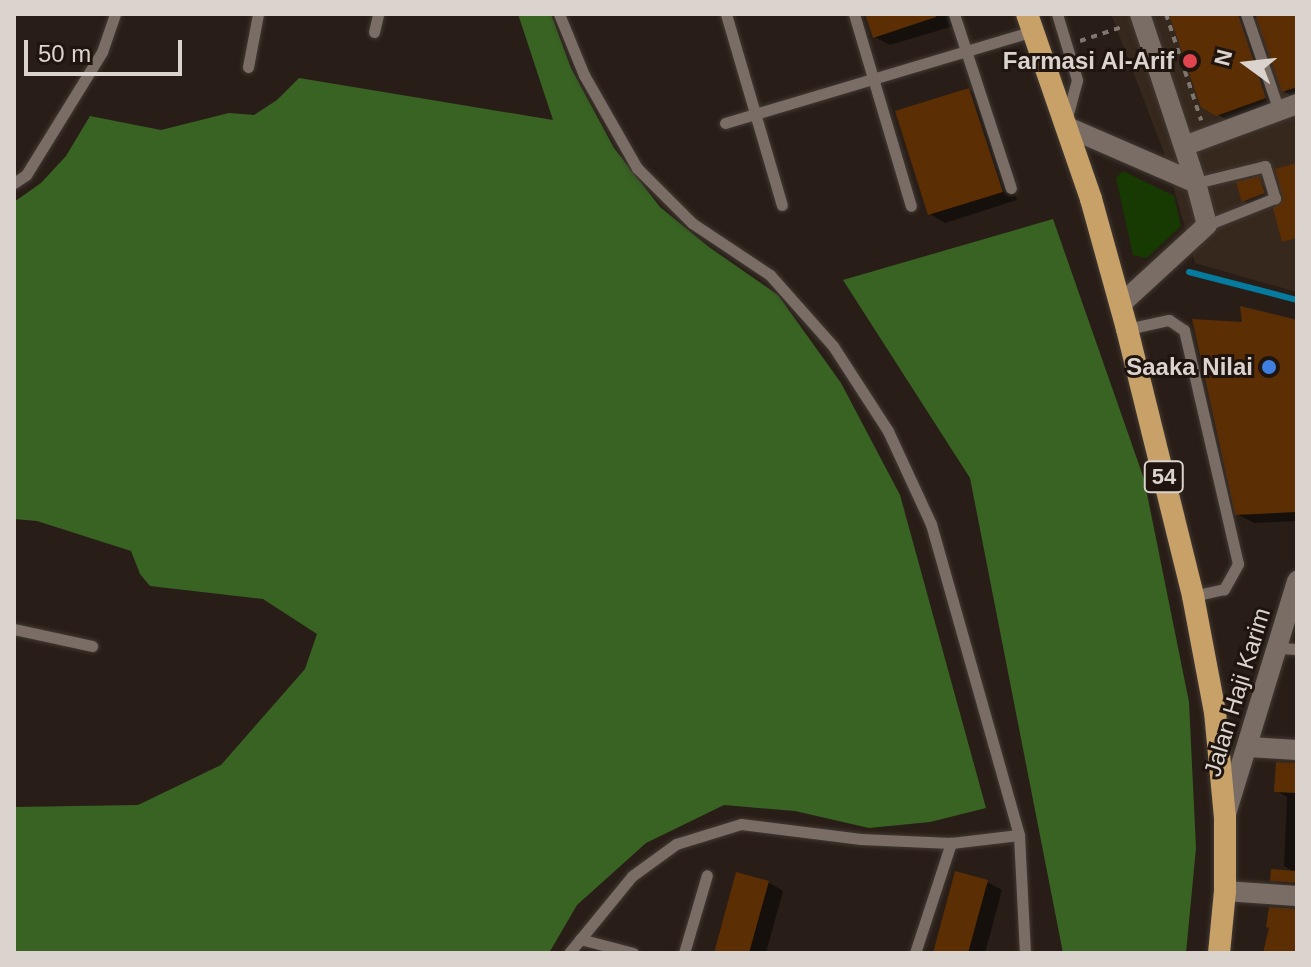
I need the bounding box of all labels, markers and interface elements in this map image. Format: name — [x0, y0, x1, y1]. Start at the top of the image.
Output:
scale bar — [28, 24, 186, 74]
north arrow — [1207, 24, 1287, 104]
text: 50 m — [38, 40, 91, 67]
place label: Farmasi Al-Arif — [1002, 47, 1174, 75]
text: N — [1209, 47, 1237, 69]
marker: Farmasi Al-Arif — [1181, 52, 1199, 70]
place label: Saaka Nilai — [1126, 353, 1253, 381]
marker: Saaka Nilai — [1260, 358, 1278, 376]
road number: 54 — [1142, 459, 1186, 495]
street label: Jalan Haji Karim — [1198, 604, 1276, 780]

